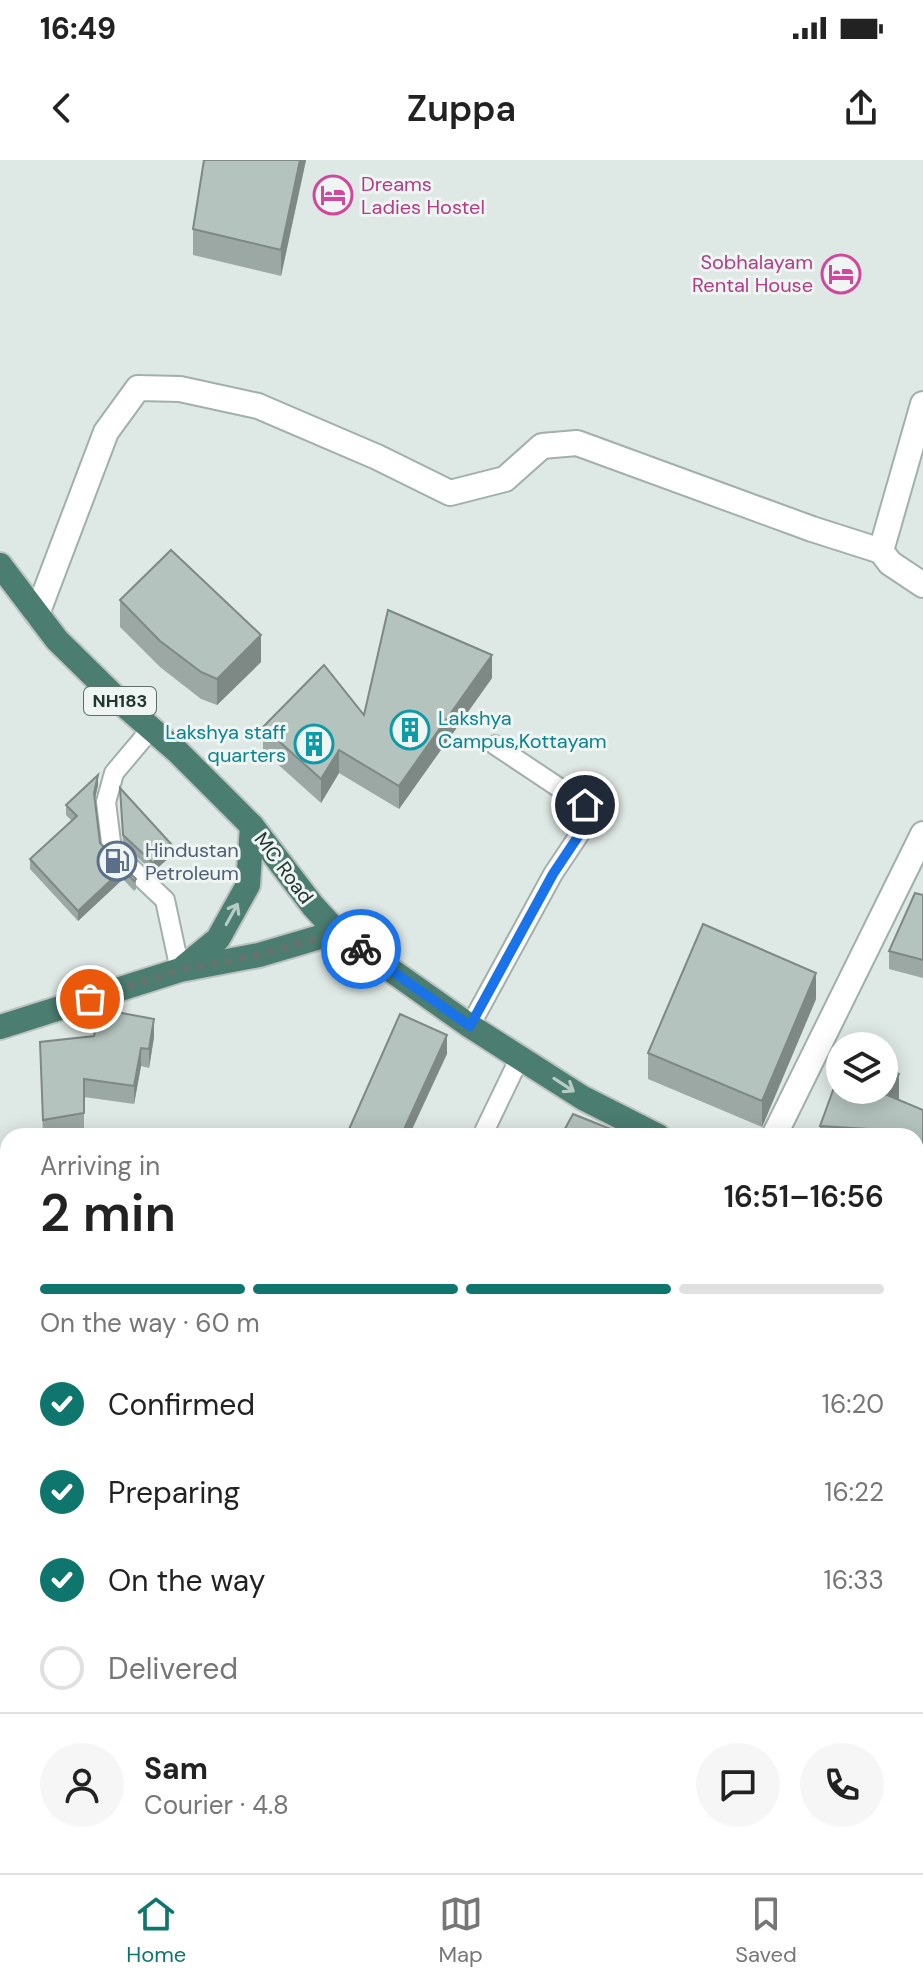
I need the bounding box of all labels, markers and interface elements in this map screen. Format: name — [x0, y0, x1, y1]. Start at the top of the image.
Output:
text: 16:49 — [40, 9, 116, 48]
text: Zuppa — [407, 85, 516, 132]
icon: back — [40, 86, 84, 130]
icon: share — [839, 86, 883, 130]
place label: Dreams Ladies Hostel — [361, 171, 485, 220]
hotel icon: Dreams Ladies Hostel — [312, 174, 354, 216]
place label: Sobhalayam Rental House — [692, 249, 813, 298]
hotel icon: Sobhalayam Rental House — [820, 253, 862, 295]
road number: NH183 — [84, 687, 156, 715]
place label: Lakshya Campus,Kottayam — [438, 705, 607, 754]
building icon: Lakshya Campus,Kottayam — [389, 709, 431, 751]
place label: Lakshya staff quarters — [165, 719, 286, 768]
building icon: Lakshya staff quarters — [293, 723, 335, 765]
pin — [551, 771, 619, 839]
icon: home — [563, 783, 607, 827]
street label: MC Road — [249, 827, 319, 909]
place label: Hindustan Petroleum — [145, 837, 239, 886]
fuel station icon: Hindustan Petroleum — [96, 840, 138, 882]
one-way arrow — [224, 903, 240, 927]
courier — [321, 909, 401, 989]
icon: bike — [339, 927, 383, 971]
pin — [56, 965, 124, 1033]
icon: bag — [68, 977, 112, 1021]
map controls — [826, 1032, 898, 1104]
button: layers — [826, 1032, 898, 1104]
one-way arrow — [552, 1078, 575, 1094]
text: Arriving in — [40, 1149, 160, 1183]
text: 16:51–16:56 — [724, 1177, 884, 1216]
text: 2 min — [40, 1179, 176, 1247]
text: On the way · 60 m — [40, 1306, 260, 1340]
icon: check — [40, 1382, 84, 1426]
text: Confirmed — [108, 1385, 255, 1424]
text: 16:20 — [822, 1387, 884, 1421]
icon: check — [40, 1470, 84, 1514]
text: Preparing — [108, 1473, 240, 1512]
text: 16:22 — [824, 1475, 884, 1509]
icon: check — [40, 1558, 84, 1602]
text: On the way — [108, 1561, 265, 1600]
text: 16:33 — [824, 1563, 884, 1597]
text: Delivered — [108, 1649, 238, 1688]
button: person — [40, 1743, 124, 1827]
button: chat — [696, 1743, 780, 1827]
button: phone — [800, 1743, 884, 1827]
text: Sam — [144, 1749, 208, 1788]
text: Courier · 4.8 — [144, 1788, 289, 1822]
tab: Home — [126, 1892, 186, 1969]
tab: Map — [439, 1892, 483, 1969]
tab: Saved — [735, 1892, 797, 1969]

